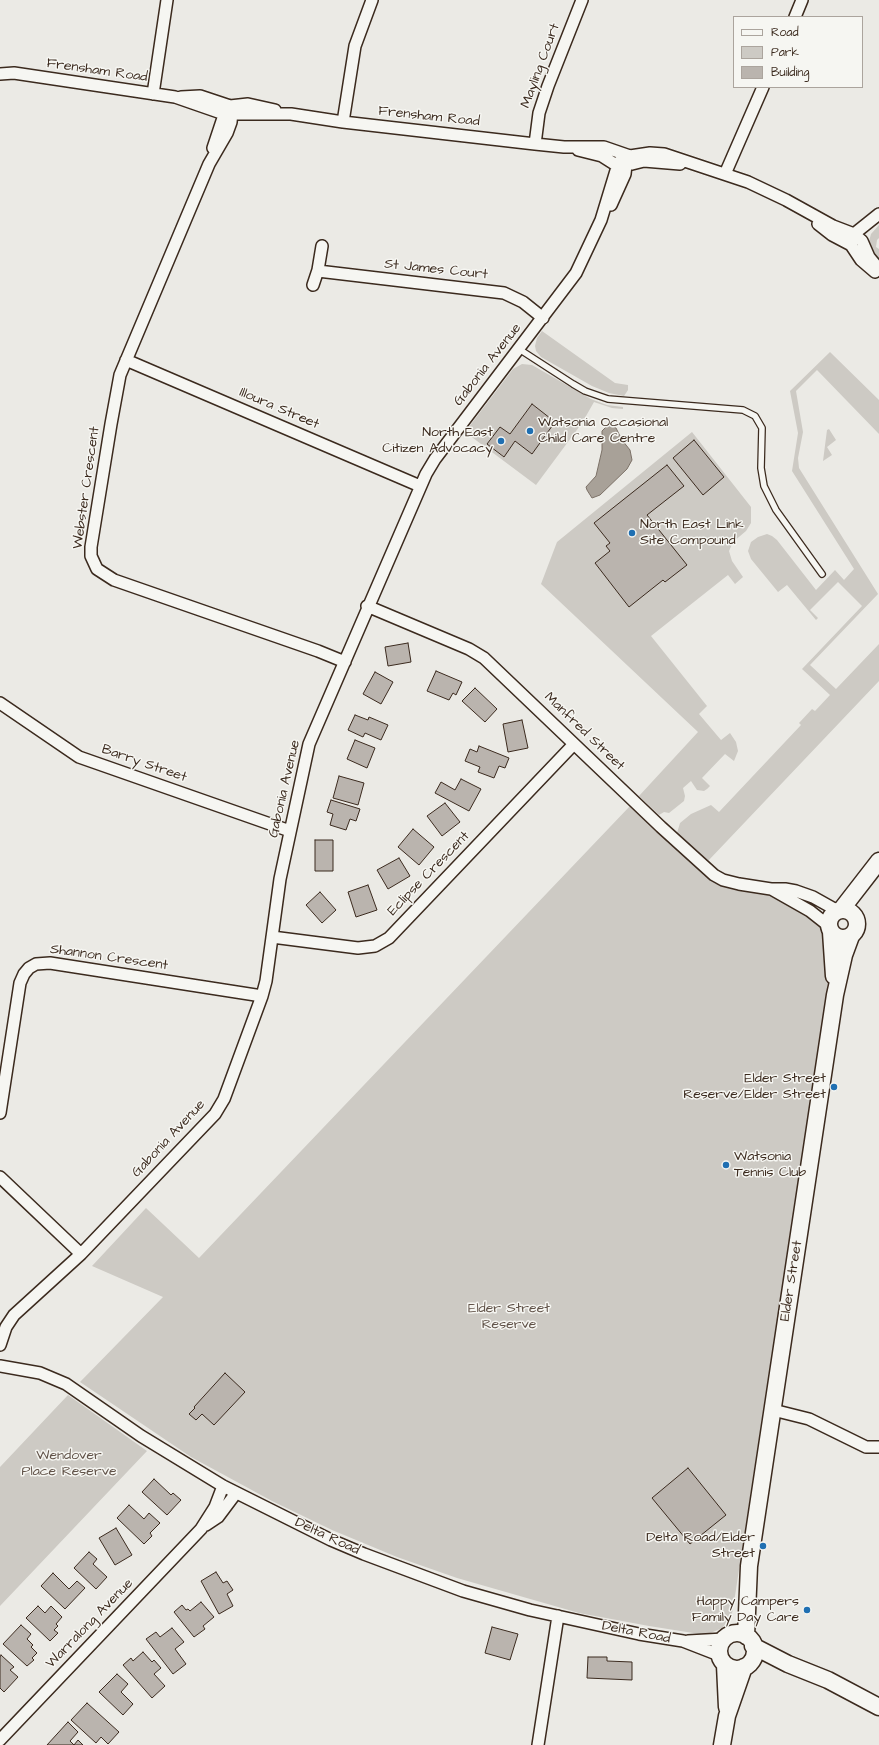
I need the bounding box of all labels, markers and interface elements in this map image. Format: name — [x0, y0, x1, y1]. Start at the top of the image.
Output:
legend — [733, 16, 863, 88]
street label: Mayling Court — [518, 21, 564, 111]
text: Road — [771, 24, 799, 41]
text: Park — [771, 44, 799, 61]
street label: Frensham Road — [45, 56, 149, 86]
text: Building — [771, 64, 809, 81]
street label: Frensham Road — [378, 103, 480, 131]
street label: St James Court — [383, 256, 489, 284]
street label: Gabonia Avenue — [451, 320, 525, 410]
street label: Illoura Street — [237, 385, 321, 433]
place label: Watsonia Occasional Child Care Centre — [538, 415, 668, 448]
place label: North East Citizen Advocacy — [382, 425, 493, 458]
street label: Webster Crescent — [70, 426, 104, 550]
marker: Watsonia Occasional Child Care Centre — [525, 426, 535, 436]
marker: North East Citizen Advocacy — [496, 436, 506, 446]
place label: North East Link Site Compound — [640, 517, 744, 550]
marker: North East Link Site Compound — [627, 528, 637, 538]
street label: Manfred Street — [540, 689, 628, 775]
street label: Gabonia Avenue — [266, 738, 304, 840]
street label: Barry Street — [99, 742, 189, 786]
street label: Eclipse Crescent — [384, 828, 474, 920]
street label: Shannon Crescent — [49, 941, 169, 975]
place label: Elder Street Reserve/Elder Street — [683, 1071, 826, 1104]
marker: Elder Street Reserve/Elder Street — [829, 1082, 839, 1092]
street label: Gabonia Avenue — [129, 1097, 209, 1181]
place label: Watsonia Tennis Club — [734, 1149, 806, 1182]
marker: Watsonia Tennis Club — [721, 1160, 731, 1170]
street label: Elder Street — [777, 1239, 807, 1323]
park label: Elder Street Reserve — [468, 1301, 550, 1334]
park label: Wendover Place Reserve — [21, 1448, 117, 1480]
street label: Delta Road — [292, 1515, 362, 1559]
place label: Delta Road/Elder Street — [646, 1530, 755, 1562]
marker: Delta Road/Elder Street — [758, 1541, 768, 1551]
street label: Warralong Avenue — [43, 1576, 137, 1672]
place label: Happy Campers Family Day Care — [692, 1594, 799, 1626]
marker: Happy Campers Family Day Care — [802, 1605, 812, 1615]
street label: Delta Road — [600, 1618, 672, 1648]

